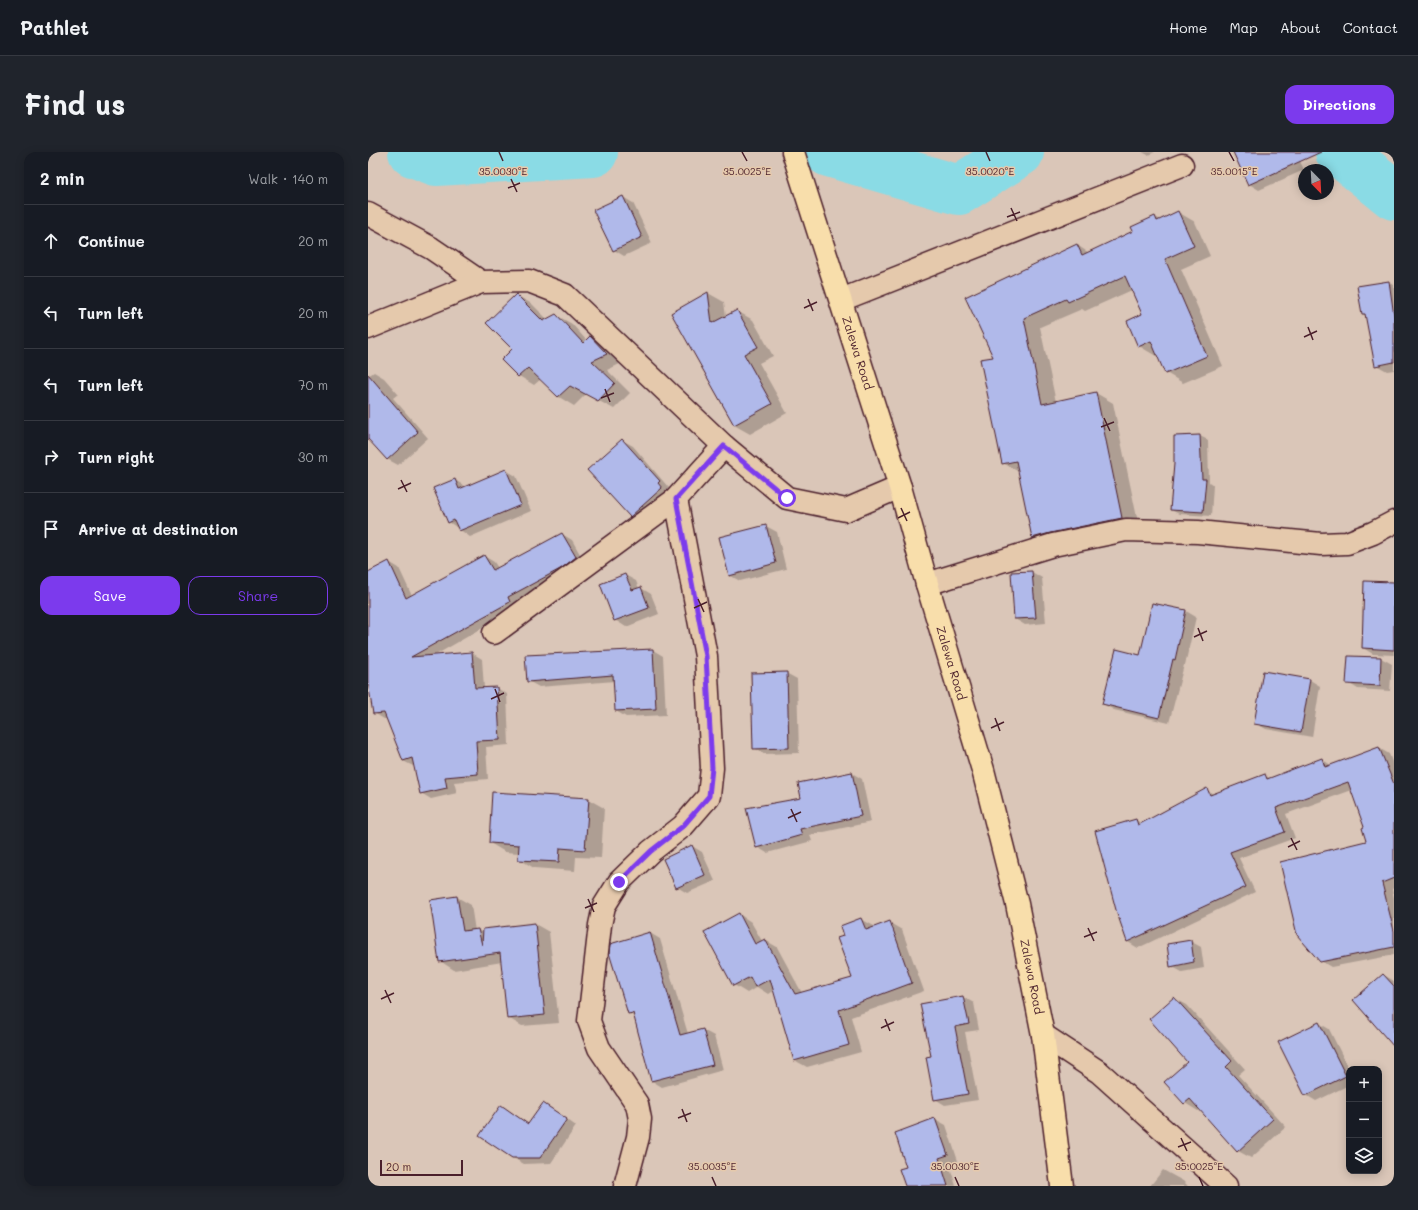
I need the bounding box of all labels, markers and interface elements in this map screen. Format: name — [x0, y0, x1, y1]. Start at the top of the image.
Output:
text: Pathlet — [20, 15, 89, 40]
text: Home — [1169, 18, 1207, 37]
text: Map — [1229, 18, 1258, 37]
text: About — [1280, 18, 1321, 37]
text: Contact — [1343, 18, 1398, 37]
button: Directions — [1285, 85, 1394, 124]
text: Find us — [24, 86, 125, 122]
text: 35.0030°E — [479, 164, 528, 178]
text: 35.0025°E — [723, 164, 771, 178]
text: 35.0020°E — [966, 164, 1014, 178]
text: 35.0015°E — [1211, 164, 1258, 178]
north arrow — [1298, 164, 1334, 200]
text: 2 min — [40, 167, 85, 189]
text: Walk · 140 m — [248, 170, 328, 187]
icon: ahead — [40, 230, 62, 252]
text: Continue — [78, 231, 145, 251]
text: 20 m — [298, 232, 328, 249]
icon: left — [40, 302, 62, 324]
text: Turn left — [78, 303, 143, 323]
text: 20 m — [298, 304, 328, 321]
street label: Zalewa Road — [839, 314, 878, 392]
icon: left — [40, 374, 62, 396]
text: Turn left — [78, 375, 143, 395]
text: 70 m — [298, 376, 328, 393]
icon: right — [40, 446, 62, 468]
text: Turn right — [78, 447, 155, 467]
text: 30 m — [298, 448, 328, 465]
route start — [778, 489, 796, 507]
icon: arrive — [40, 518, 62, 540]
text: Arrive at destination — [78, 519, 238, 539]
button: Save — [40, 576, 180, 615]
button: Share — [188, 576, 328, 615]
street label: Zalewa Road — [933, 624, 971, 702]
route end — [610, 873, 628, 891]
street label: Zalewa Road — [1017, 937, 1048, 1016]
map controls — [1346, 1066, 1382, 1174]
button: + — [1346, 1066, 1382, 1102]
button: − — [1346, 1102, 1382, 1138]
button: layers — [1346, 1138, 1382, 1174]
scale bar — [380, 1158, 463, 1177]
text: 20 m — [386, 1159, 411, 1174]
text: 35.0035°E — [688, 1159, 736, 1173]
text: 35.0030°E — [931, 1159, 980, 1173]
text: 35.0025°E — [1175, 1159, 1223, 1173]

